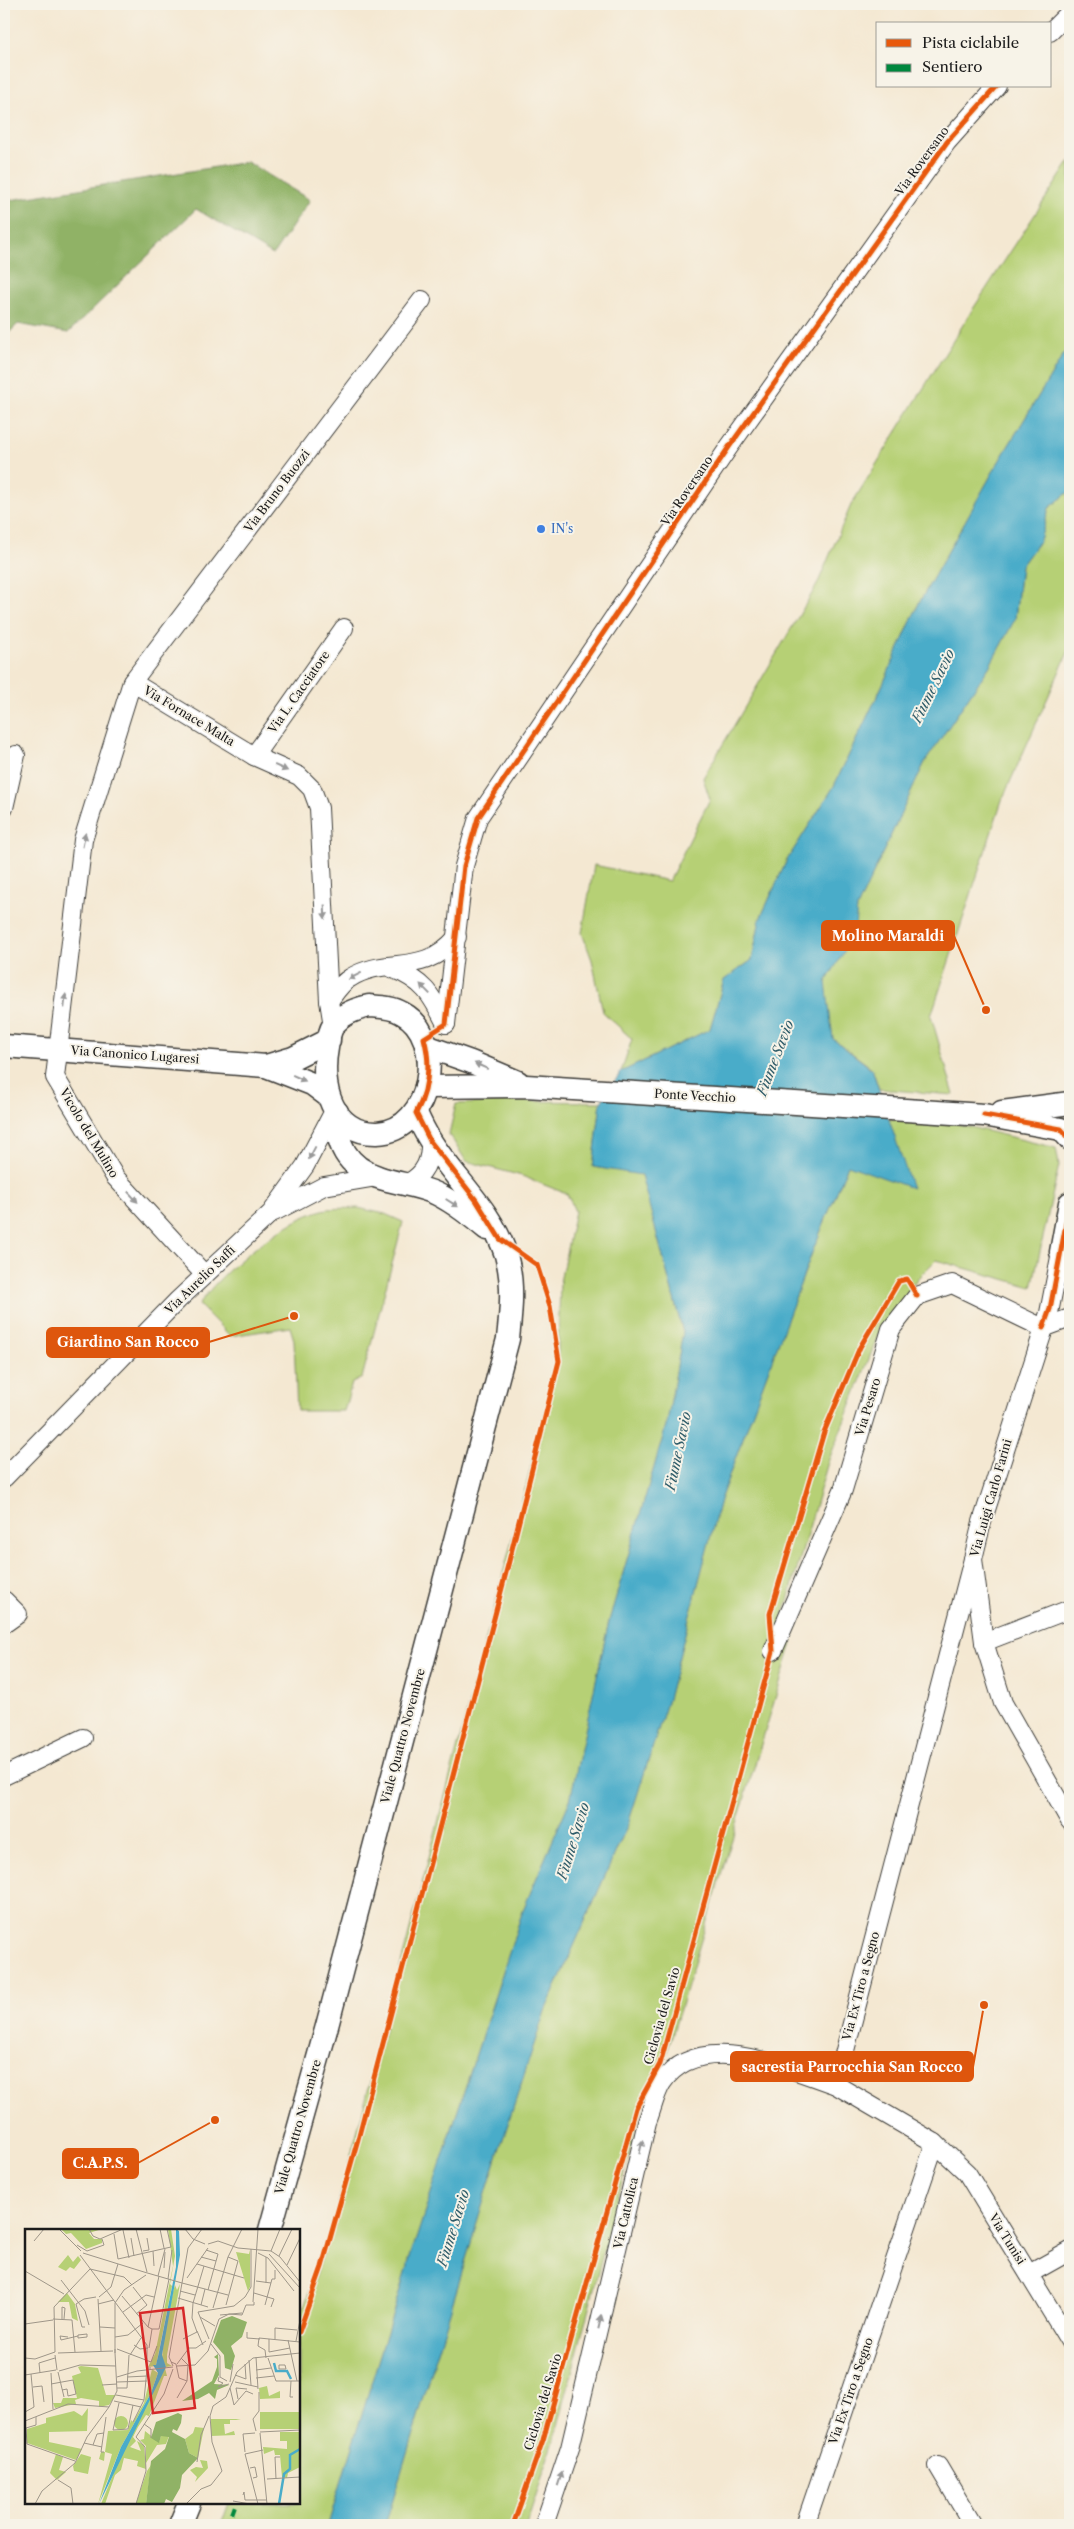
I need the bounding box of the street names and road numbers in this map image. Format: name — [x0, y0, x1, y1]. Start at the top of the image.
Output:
street label: Via Roversano — [891, 123, 952, 199]
street label: Via Bruno Buozzi — [240, 446, 313, 536]
street label: Via Roversano — [657, 453, 716, 530]
street label: Via L. Cacciatore — [264, 647, 333, 737]
street label: Via Fornace Malta — [140, 682, 238, 749]
street label: Via Canonico Lugaresi — [69, 1042, 200, 1066]
street label: Vicolo del Mulino — [56, 1084, 122, 1180]
street label: Ponte Vecchio — [654, 1086, 736, 1105]
street label: Via Aurelio Saffi — [161, 1242, 238, 1318]
street label: Via Pesaro — [851, 1376, 883, 1439]
street label: Via Luigi Carlo Farini — [966, 1437, 1015, 1560]
street label: Viale Quattro Novembre — [377, 1666, 428, 1806]
street label: Via Ex Tiro a Segno — [839, 1930, 882, 2043]
street label: Ciclovia del Savio — [640, 1965, 683, 2066]
street label: Viale Quattro Novembre — [271, 2058, 324, 2197]
street label: Via Cattolica — [610, 2175, 641, 2251]
street label: Via Tunisi — [985, 2210, 1029, 2267]
street label: Via Ex Tiro a Segno — [825, 2335, 876, 2447]
street label: Ciclovia del Savio — [521, 2351, 564, 2452]

